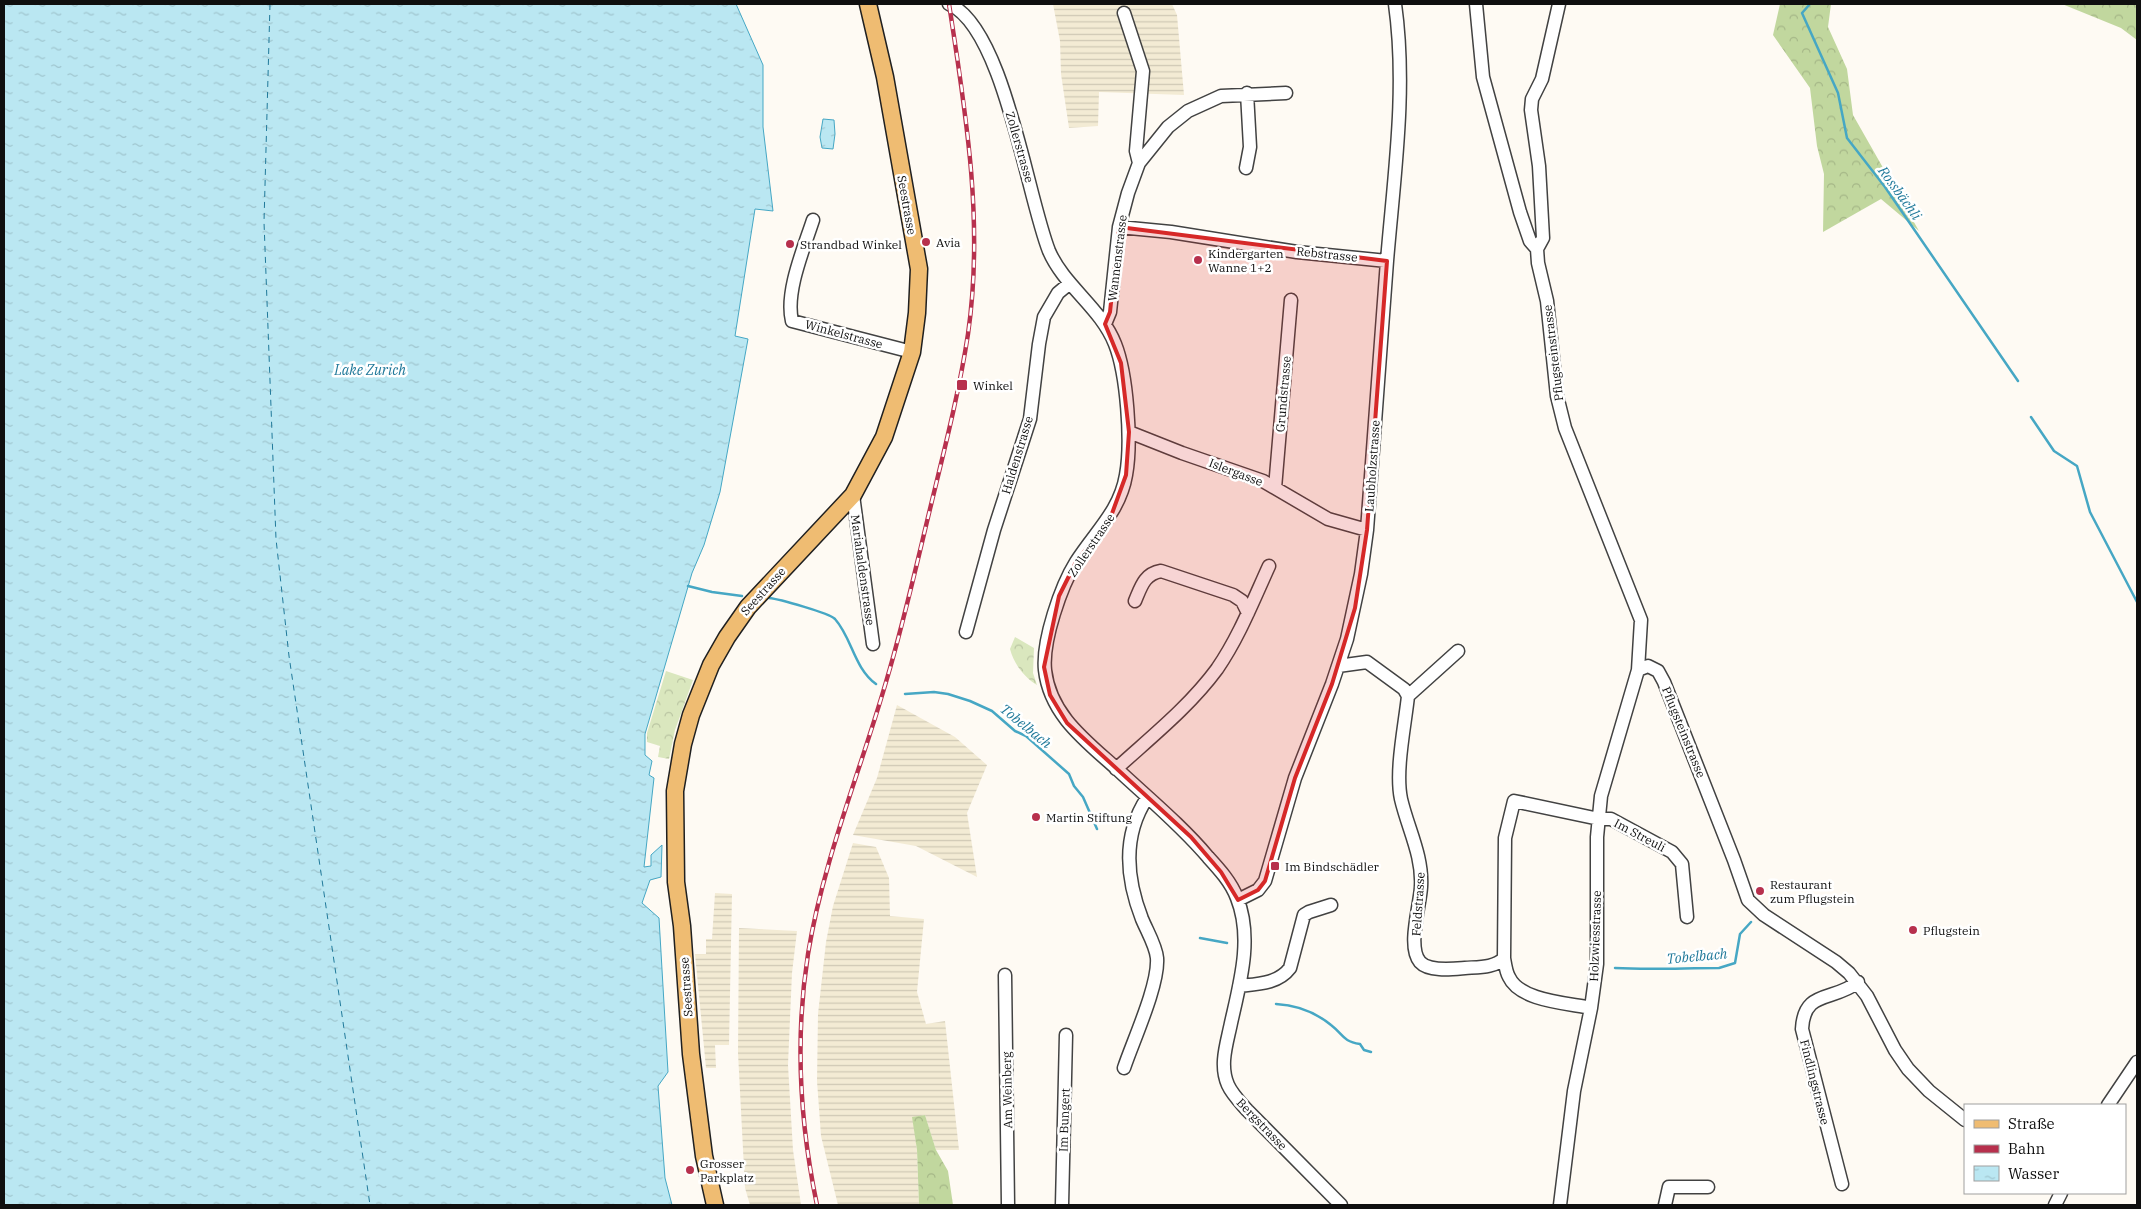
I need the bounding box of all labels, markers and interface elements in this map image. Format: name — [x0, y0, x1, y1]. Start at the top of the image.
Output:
street label: Zollerstrasse — [1003, 110, 1037, 184]
water label: Rossbächli — [1874, 162, 1926, 224]
street label: Seestrasse — [894, 174, 920, 236]
street label: Wannenstrasse — [1104, 214, 1130, 302]
place label: Avia — [936, 235, 961, 250]
marker: Avia — [920, 236, 932, 248]
place label: Strandbad Winkel — [800, 237, 902, 252]
marker: Strandbad Winkel — [784, 238, 796, 250]
street label: Rebstrasse — [1296, 243, 1358, 265]
place label: Kindergarten Wanne 1+2 — [1208, 246, 1284, 275]
marker: Kindergarten Wanne 1+2 — [1192, 254, 1204, 266]
street label: Pflugsteinstrasse — [1540, 304, 1566, 402]
street label: Winkelstrasse — [804, 316, 884, 352]
street label: Grundstrasse — [1272, 355, 1294, 433]
water label: Lake Zurich — [333, 361, 406, 379]
marker: Winkel — [955, 378, 969, 392]
place label: Winkel — [973, 378, 1013, 393]
street label: Haldenstrasse — [998, 414, 1036, 496]
street label: Laubholzstrasse — [1361, 420, 1383, 512]
street label: Islergasse — [1207, 455, 1265, 489]
street label: Zollerstrasse — [1064, 510, 1118, 580]
street label: Mariahaldenstrasse — [848, 514, 878, 626]
street label: Seestrasse — [737, 564, 789, 618]
street label: Pflugsteinstrasse — [1659, 684, 1709, 780]
water label: Tobelbach — [997, 700, 1056, 752]
place label: Martin Stiftung — [1046, 810, 1132, 825]
marker: Martin Stiftung — [1030, 811, 1042, 823]
street label: Im Streuli — [1612, 815, 1669, 855]
place label: Im Bindschädler — [1285, 859, 1380, 874]
marker: Im Bindschädler — [1269, 860, 1281, 872]
street label: Feldstrasse — [1408, 871, 1428, 937]
place label: Restaurant zum Pflugstein — [1770, 877, 1855, 906]
marker: Restaurant zum Pflugstein — [1754, 885, 1766, 897]
street label: Holzwiesstrasse — [1586, 890, 1604, 982]
place label: Pflugstein — [1923, 923, 1980, 938]
marker: Pflugstein — [1907, 924, 1919, 936]
water label: Tobelbach — [1666, 944, 1728, 968]
street label: Seestrasse — [676, 957, 696, 1017]
street label: Findlingstrasse — [1797, 1038, 1833, 1126]
street label: Am Weinberg — [999, 1051, 1015, 1129]
street label: Im Bungert — [1055, 1088, 1073, 1152]
street label: Bergstrasse — [1234, 1095, 1290, 1153]
legend — [1964, 1104, 2126, 1194]
text: Straße — [2008, 1114, 2055, 1133]
text: Bahn — [2008, 1139, 2046, 1158]
place label: Grosser Parkplatz — [700, 1156, 754, 1185]
marker: Grosser Parkplatz — [684, 1164, 696, 1176]
text: Wasser — [2008, 1164, 2059, 1183]

